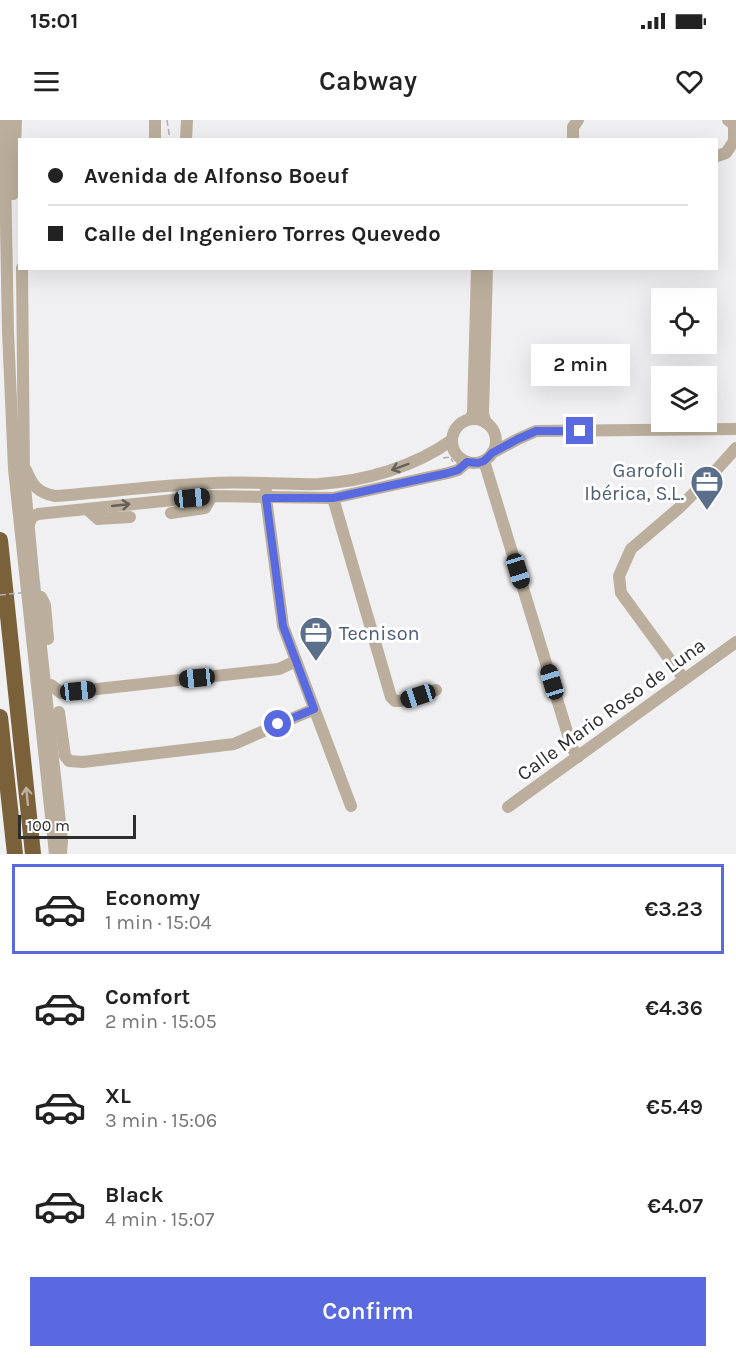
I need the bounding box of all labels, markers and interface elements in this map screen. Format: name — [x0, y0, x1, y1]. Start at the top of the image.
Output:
text: 15:01 — [30, 8, 78, 34]
icon: menu — [30, 65, 63, 98]
text: Cabway — [319, 65, 417, 97]
icon: heart — [673, 65, 706, 98]
text: Avenida de Alfonso Boeuf — [84, 163, 349, 189]
text: Calle del Ingeniero Torres Quevedo — [84, 221, 441, 247]
map controls — [651, 288, 717, 432]
button: locate — [651, 288, 717, 354]
callout: 2 min — [530, 344, 630, 386]
text: 2 min — [553, 353, 608, 376]
button: layers — [651, 366, 717, 432]
route end — [566, 417, 593, 444]
place label: Garofoli Ibérica, S.L. — [584, 459, 684, 505]
one-way arrow — [392, 462, 410, 473]
office icon: Garofoli Ibérica, S.L. — [689, 464, 725, 511]
car — [173, 487, 211, 509]
one-way arrow — [111, 499, 130, 510]
car — [504, 551, 532, 591]
office icon: Tecnison — [298, 615, 334, 662]
place label: Tecnison — [339, 622, 420, 645]
street label: Calle Mario Roso de Luna — [513, 633, 710, 785]
car — [538, 662, 566, 702]
car — [178, 667, 216, 689]
car — [59, 680, 97, 702]
car — [398, 682, 438, 710]
route start — [264, 710, 291, 737]
one-way arrow — [21, 786, 32, 806]
scale bar — [18, 812, 136, 840]
text: 100 m — [27, 816, 70, 835]
icon: car — [33, 882, 87, 936]
text: Economy — [105, 885, 200, 911]
text: €3.23 — [645, 896, 703, 922]
text: 1 min · 15:04 — [105, 911, 212, 934]
icon: car — [33, 981, 87, 1035]
text: Comfort — [105, 984, 190, 1010]
text: €4.36 — [645, 995, 703, 1021]
text: 2 min · 15:05 — [105, 1010, 217, 1033]
icon: car — [33, 1080, 87, 1134]
text: XL — [105, 1083, 131, 1109]
text: €5.49 — [646, 1094, 703, 1120]
text: 3 min · 15:06 — [105, 1109, 217, 1132]
icon: car — [33, 1179, 87, 1233]
text: Black — [105, 1182, 164, 1208]
text: €4.07 — [647, 1193, 703, 1219]
text: 4 min · 15:07 — [105, 1208, 215, 1231]
button: Confirm — [30, 1277, 706, 1346]

